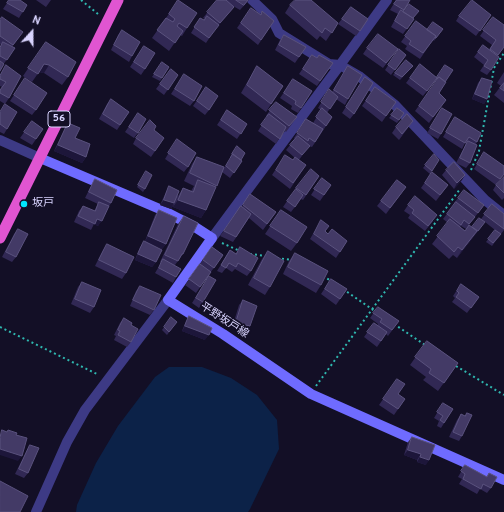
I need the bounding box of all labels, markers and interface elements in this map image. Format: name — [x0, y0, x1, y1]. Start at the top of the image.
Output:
north arrow — [12, 12, 52, 52]
text: N — [30, 13, 42, 29]
road number: 56 — [48, 111, 70, 127]
place label: 坂戸 — [32, 197, 54, 211]
marker: 坂戸 — [19, 199, 29, 209]
street label: 平野坂戸線 — [197, 300, 251, 342]

